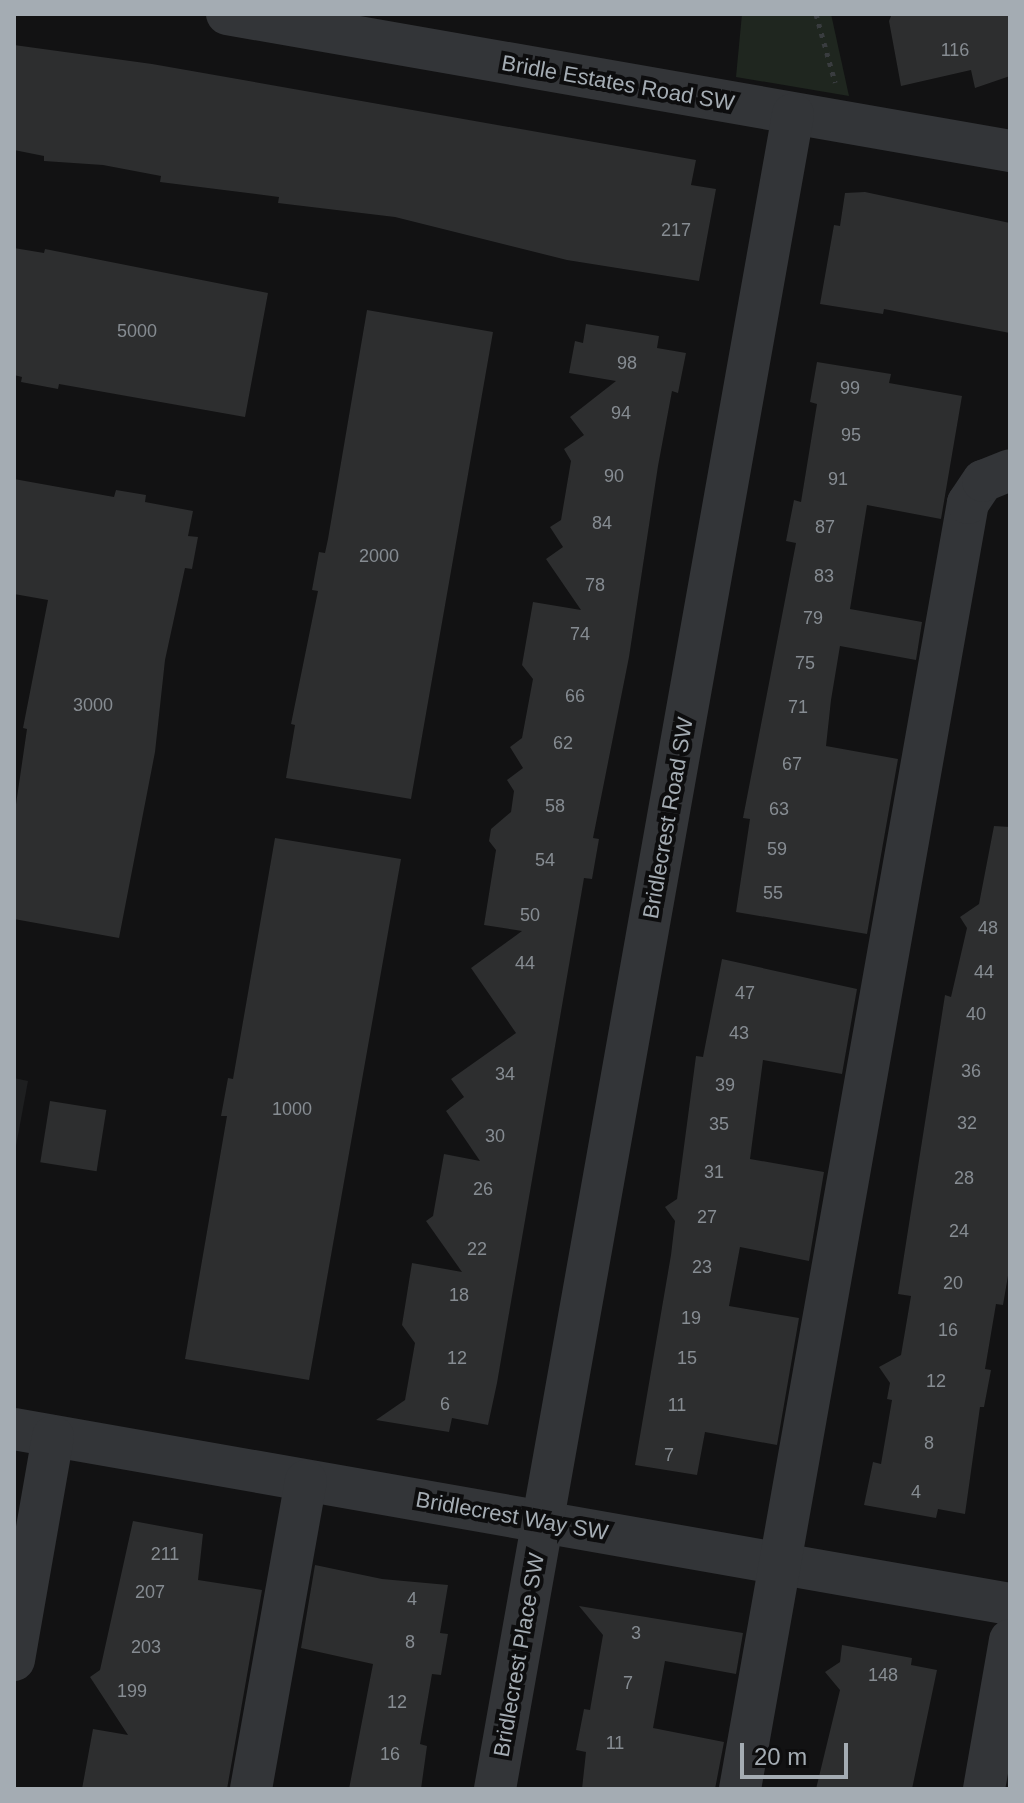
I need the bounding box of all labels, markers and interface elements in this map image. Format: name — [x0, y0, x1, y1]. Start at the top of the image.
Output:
house number: 116 — [941, 39, 969, 61]
street label: Bridle Estates Road SW — [500, 50, 736, 116]
house number: 217 — [661, 219, 691, 241]
house number: 5000 — [117, 320, 157, 342]
house number: 98 — [617, 352, 637, 374]
house number: 99 — [840, 377, 860, 399]
house number: 94 — [611, 402, 631, 424]
house number: 95 — [841, 424, 861, 446]
house number: 90 — [604, 465, 624, 487]
house number: 91 — [828, 468, 848, 490]
house number: 84 — [592, 512, 612, 534]
house number: 87 — [815, 516, 835, 538]
house number: 2000 — [359, 545, 399, 567]
house number: 83 — [814, 565, 834, 587]
house number: 78 — [585, 574, 605, 596]
house number: 79 — [803, 607, 823, 629]
house number: 74 — [570, 623, 590, 645]
house number: 75 — [795, 652, 815, 674]
house number: 66 — [565, 685, 585, 707]
house number: 3000 — [73, 694, 113, 716]
house number: 71 — [788, 696, 808, 718]
street label: Bridlecrest Road SW — [637, 715, 699, 921]
house number: 62 — [553, 732, 573, 754]
house number: 67 — [782, 753, 802, 775]
house number: 58 — [545, 795, 565, 817]
house number: 63 — [769, 798, 789, 820]
house number: 59 — [767, 838, 787, 860]
house number: 54 — [535, 849, 555, 871]
house number: 55 — [763, 882, 783, 904]
house number: 50 — [520, 904, 540, 926]
house number: 48 — [978, 917, 998, 939]
house number: 44 — [515, 952, 535, 974]
house number: 44 — [974, 961, 994, 983]
house number: 47 — [735, 982, 755, 1004]
house number: 40 — [966, 1003, 986, 1025]
house number: 43 — [729, 1022, 749, 1044]
house number: 36 — [961, 1060, 981, 1082]
house number: 34 — [495, 1063, 515, 1085]
house number: 39 — [715, 1074, 735, 1096]
house number: 1000 — [272, 1098, 312, 1120]
house number: 32 — [957, 1112, 977, 1134]
house number: 35 — [709, 1113, 729, 1135]
house number: 30 — [485, 1125, 505, 1147]
house number: 31 — [704, 1161, 724, 1183]
house number: 28 — [954, 1167, 974, 1189]
house number: 26 — [473, 1178, 493, 1200]
house number: 27 — [697, 1206, 717, 1228]
house number: 24 — [949, 1220, 969, 1242]
house number: 22 — [467, 1238, 487, 1260]
house number: 23 — [692, 1256, 712, 1278]
house number: 20 — [943, 1272, 963, 1294]
house number: 18 — [449, 1284, 469, 1306]
house number: 19 — [681, 1307, 701, 1329]
house number: 16 — [938, 1319, 958, 1341]
house number: 12 — [447, 1347, 467, 1369]
house number: 15 — [677, 1347, 697, 1369]
house number: 12 — [926, 1370, 946, 1392]
house number: 6 — [440, 1393, 450, 1415]
house number: 11 — [668, 1394, 686, 1416]
house number: 8 — [924, 1432, 934, 1454]
house number: 7 — [664, 1444, 674, 1466]
house number: 4 — [911, 1481, 921, 1503]
street label: Bridlecrest Way SW — [414, 1486, 610, 1546]
house number: 211 — [151, 1543, 179, 1565]
street label: Bridlecrest Place SW — [488, 1551, 550, 1759]
house number: 207 — [135, 1581, 165, 1603]
house number: 4 — [407, 1588, 417, 1610]
house number: 3 — [631, 1622, 641, 1644]
house number: 8 — [405, 1631, 415, 1653]
house number: 203 — [131, 1636, 161, 1658]
house number: 148 — [868, 1664, 898, 1686]
house number: 7 — [623, 1672, 633, 1694]
house number: 199 — [117, 1680, 147, 1702]
house number: 12 — [387, 1691, 407, 1713]
scale bar — [744, 1727, 852, 1777]
house number: 11 — [606, 1732, 624, 1754]
house number: 16 — [380, 1743, 400, 1765]
text: 20 m — [754, 1743, 807, 1770]

